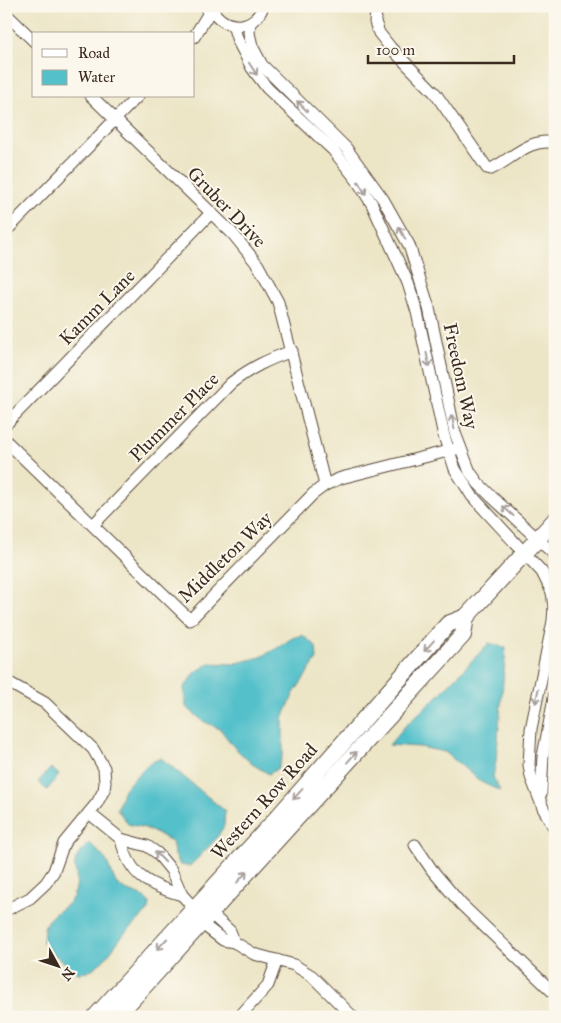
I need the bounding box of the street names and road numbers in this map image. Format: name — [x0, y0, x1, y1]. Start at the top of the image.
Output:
street label: Gruber Drive — [183, 162, 271, 252]
street label: Kamm Lane — [54, 264, 140, 350]
street label: Freedom Way — [439, 321, 484, 432]
street label: Plummer Place — [125, 367, 224, 466]
street label: Middleton Way — [173, 506, 277, 607]
street label: Western Row Road — [206, 738, 322, 864]

